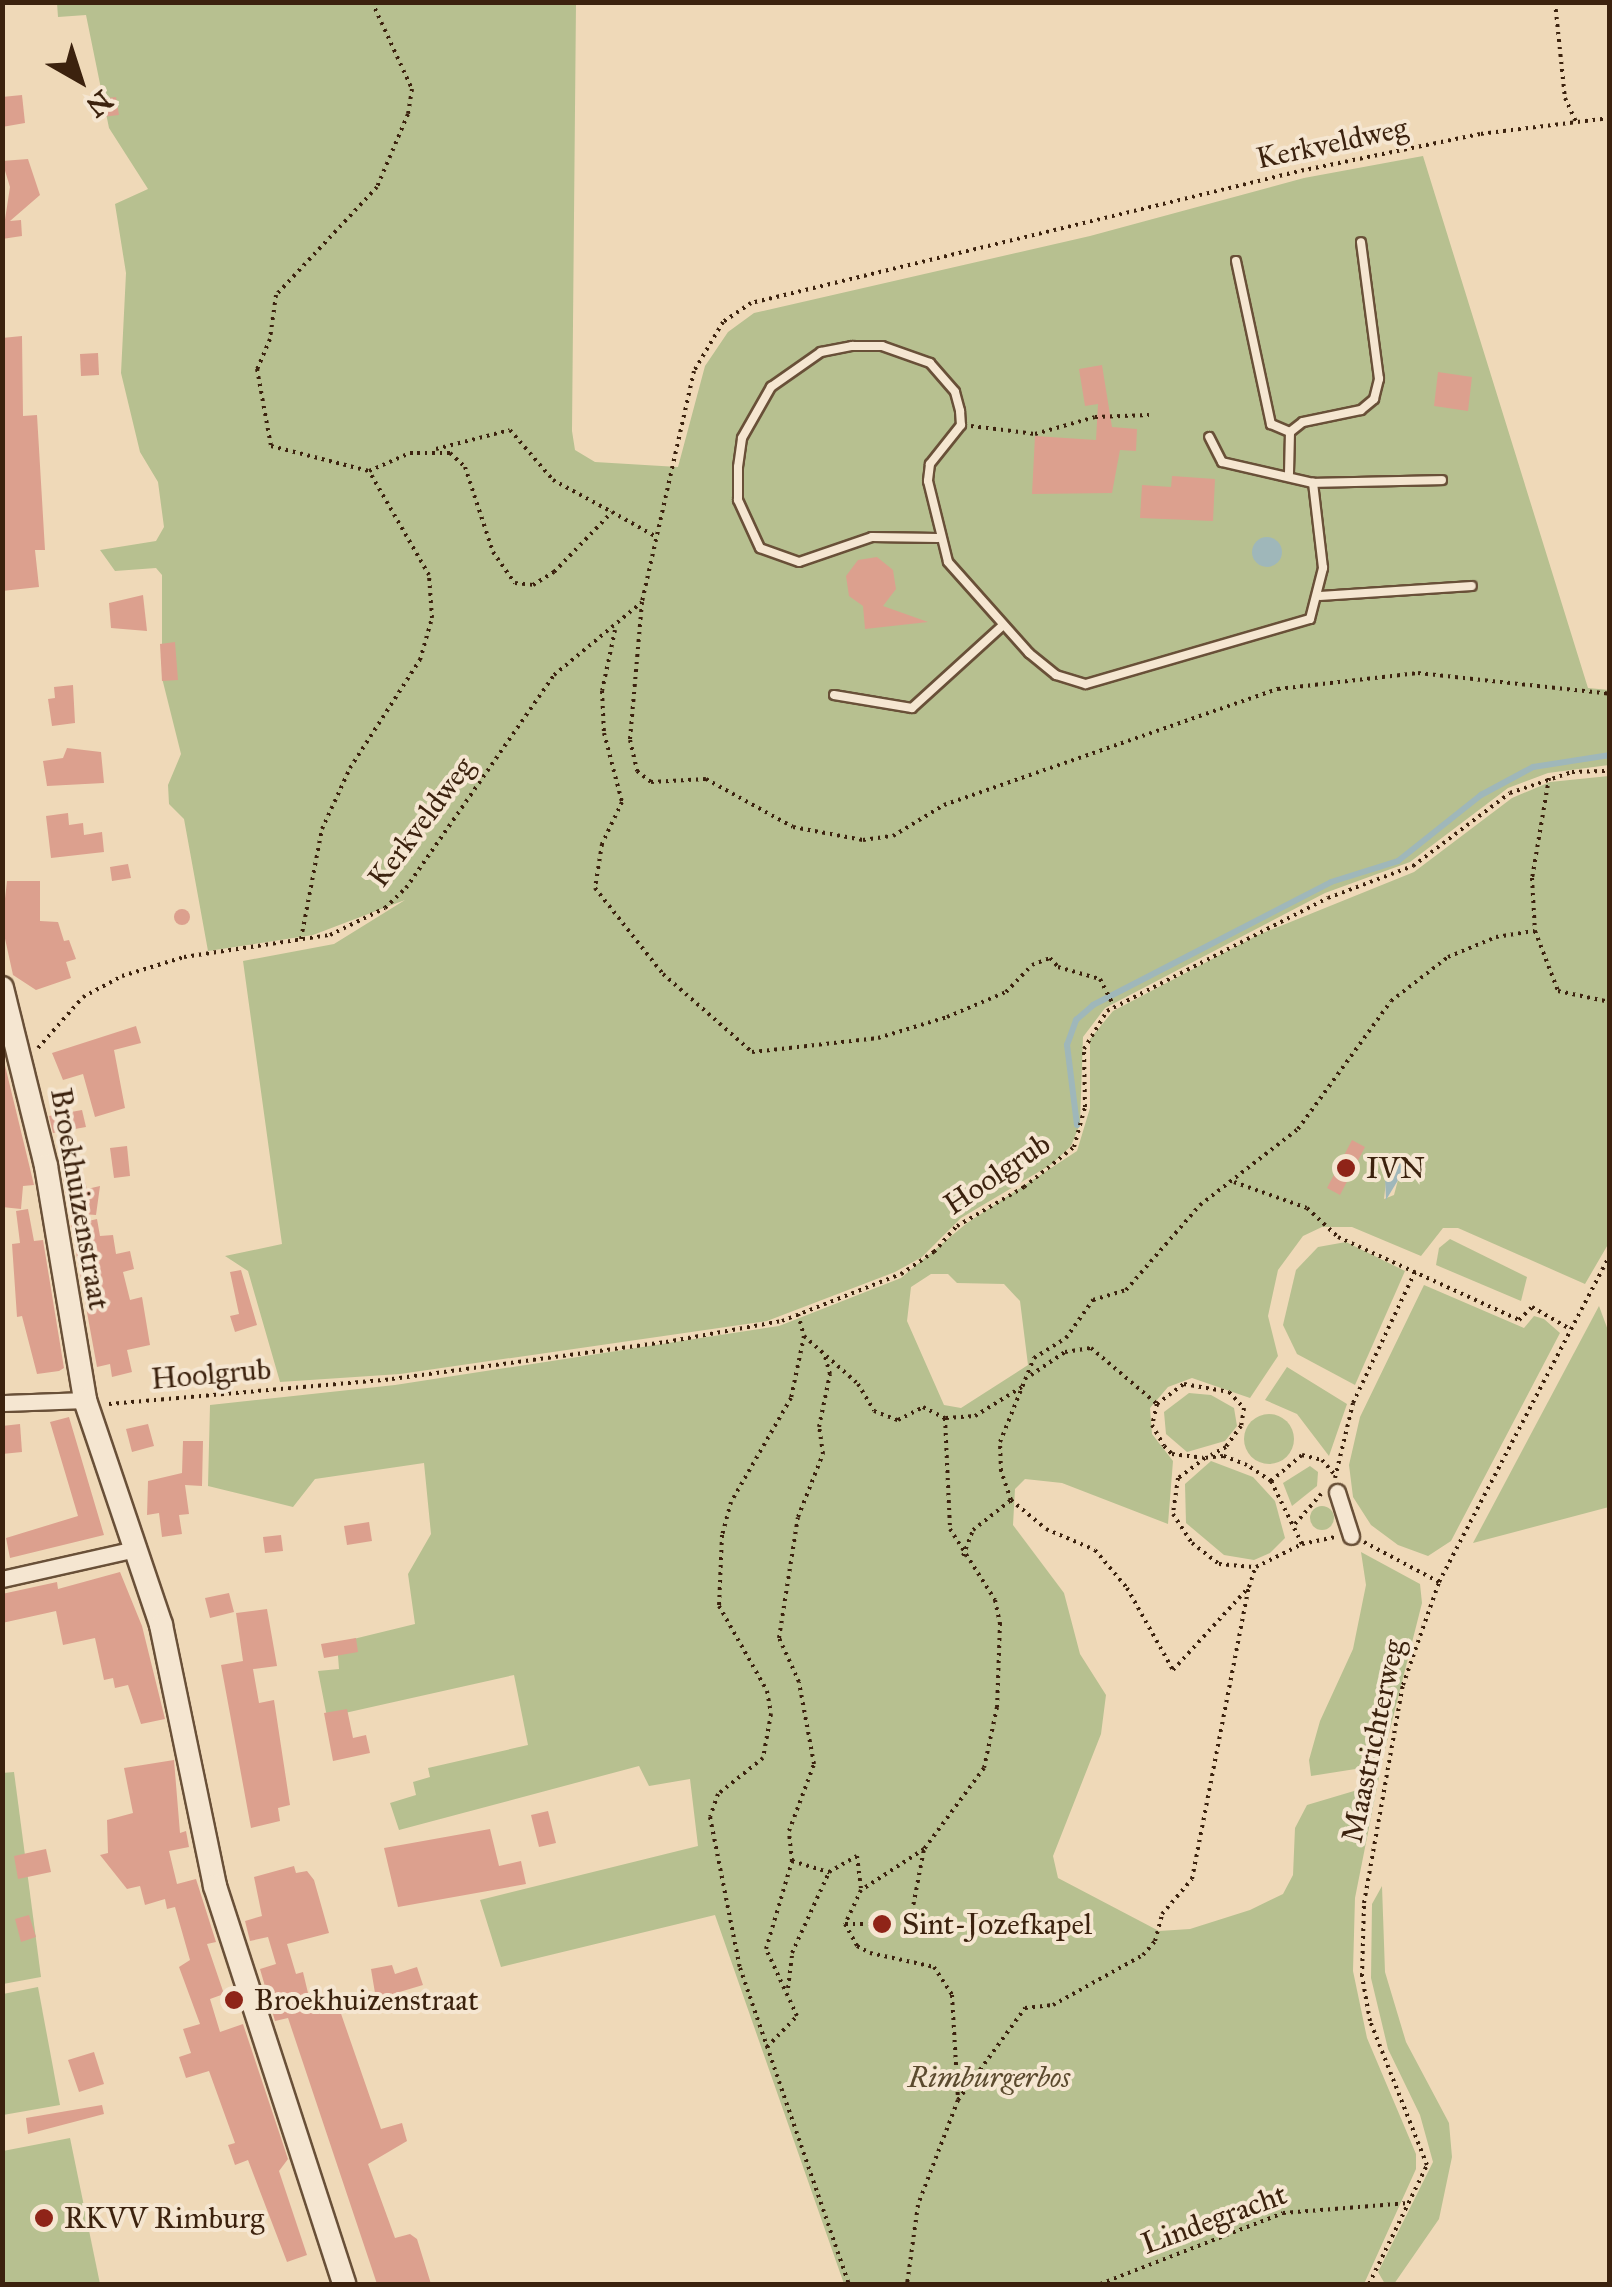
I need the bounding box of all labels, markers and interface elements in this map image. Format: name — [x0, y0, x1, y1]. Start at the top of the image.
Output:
north arrow — [30, 30, 130, 130]
text: N — [79, 83, 119, 125]
street label: Kerkveldweg — [1253, 109, 1411, 177]
street label: Kerkveldweg — [360, 750, 482, 894]
street label: Broekhuizenstraat — [43, 1085, 117, 1313]
street label: Hoolgrub — [937, 1125, 1057, 1223]
place label: IVN — [1366, 1150, 1425, 1186]
marker: IVN — [1335, 1157, 1357, 1179]
street label: Hoolgrub — [150, 1351, 272, 1397]
street label: Maastrichterweg — [1334, 1636, 1412, 1846]
place label: Sint-Jozefkapel — [902, 1906, 1092, 1942]
marker: Sint-Jozefkapel — [871, 1913, 893, 1935]
place label: Broekhuizenstraat — [254, 1982, 479, 2018]
marker: Broekhuizenstraat — [223, 1989, 245, 2011]
park label: Rimburgerbos — [908, 2059, 1070, 2095]
street label: Lindegracht — [1136, 2176, 1292, 2262]
place label: RKVV Rimburg — [64, 2200, 264, 2236]
marker: RKVV Rimburg — [33, 2207, 55, 2229]

